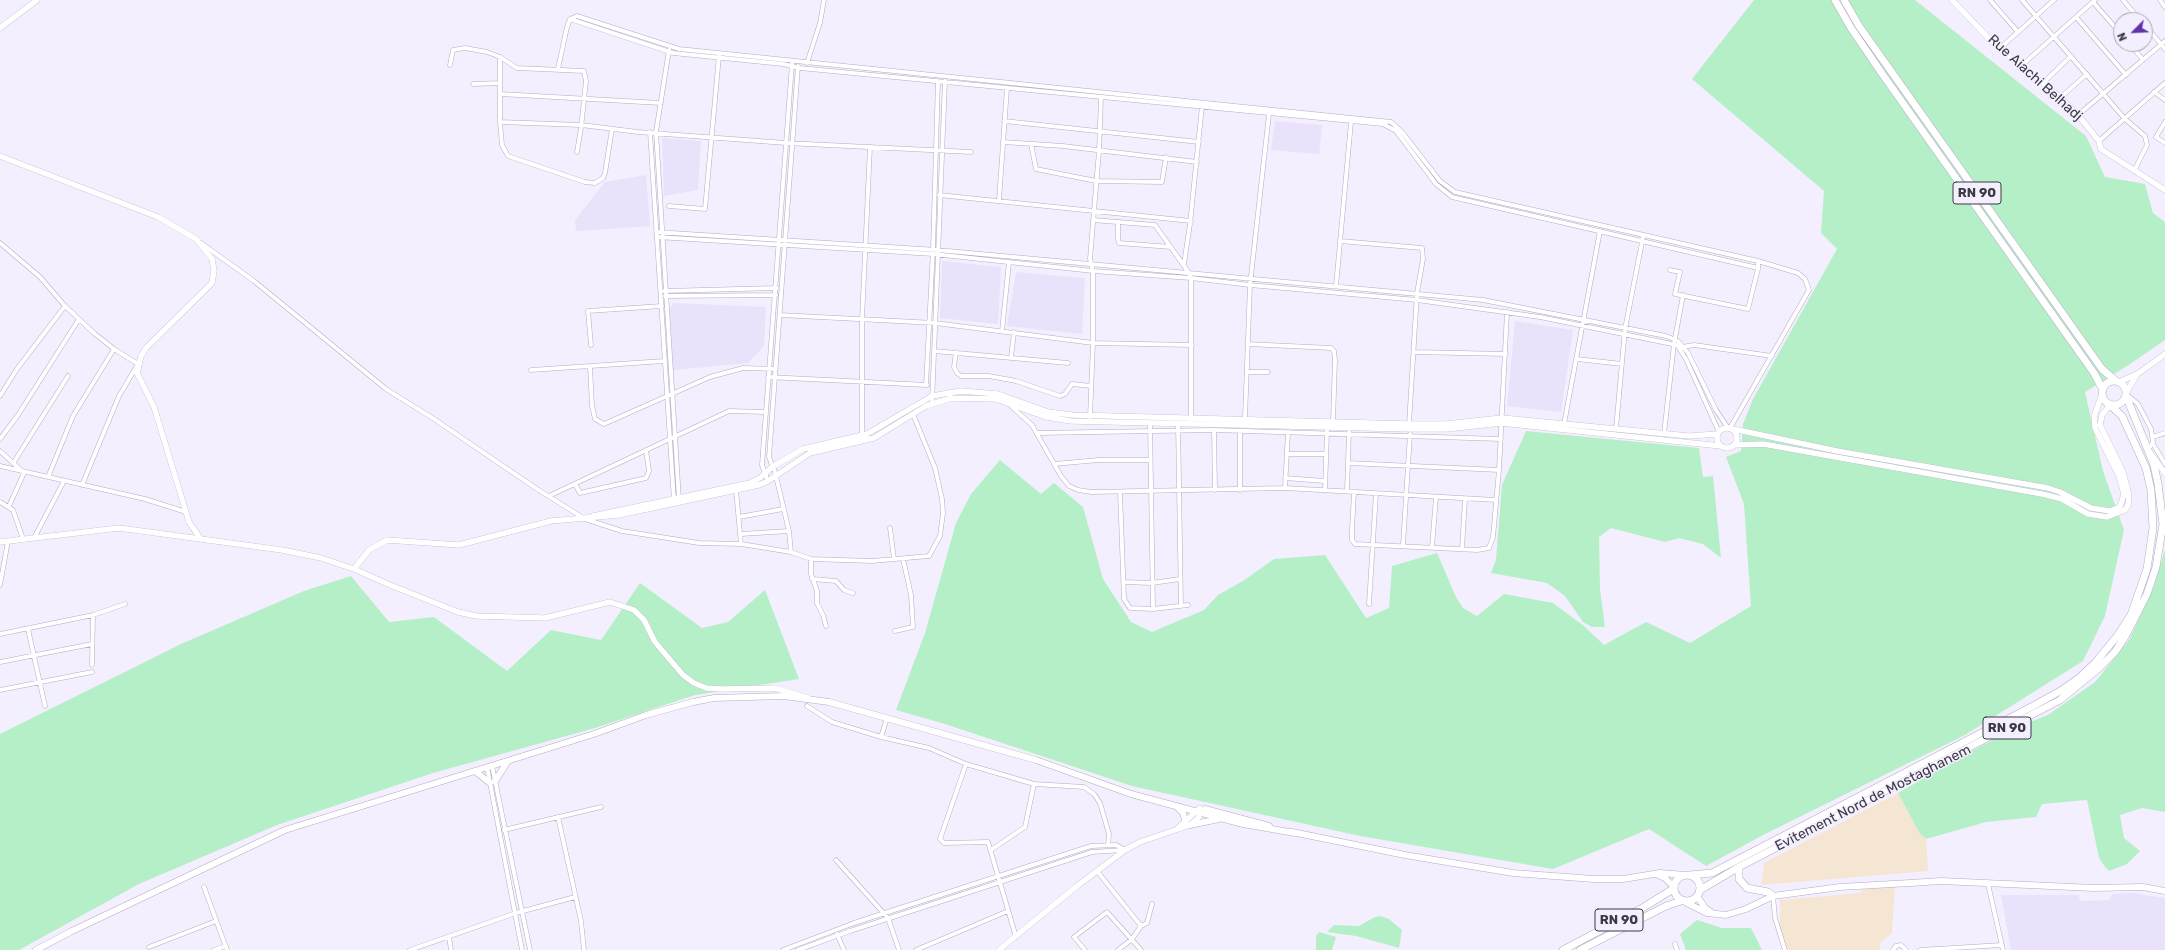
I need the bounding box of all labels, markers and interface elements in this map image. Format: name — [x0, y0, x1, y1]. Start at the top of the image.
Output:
north arrow — [2113, 12, 2153, 52]
text: N — [2115, 30, 2130, 43]
street label: Rue Aiachi Belhadj — [1984, 31, 2086, 125]
road number: RN 90 — [1953, 182, 2001, 204]
road number: RN 90 — [1983, 717, 2031, 739]
street label: Evitement Nord de Mostaghanem — [1772, 741, 1974, 855]
road number: RN 90 — [1595, 909, 1643, 931]

